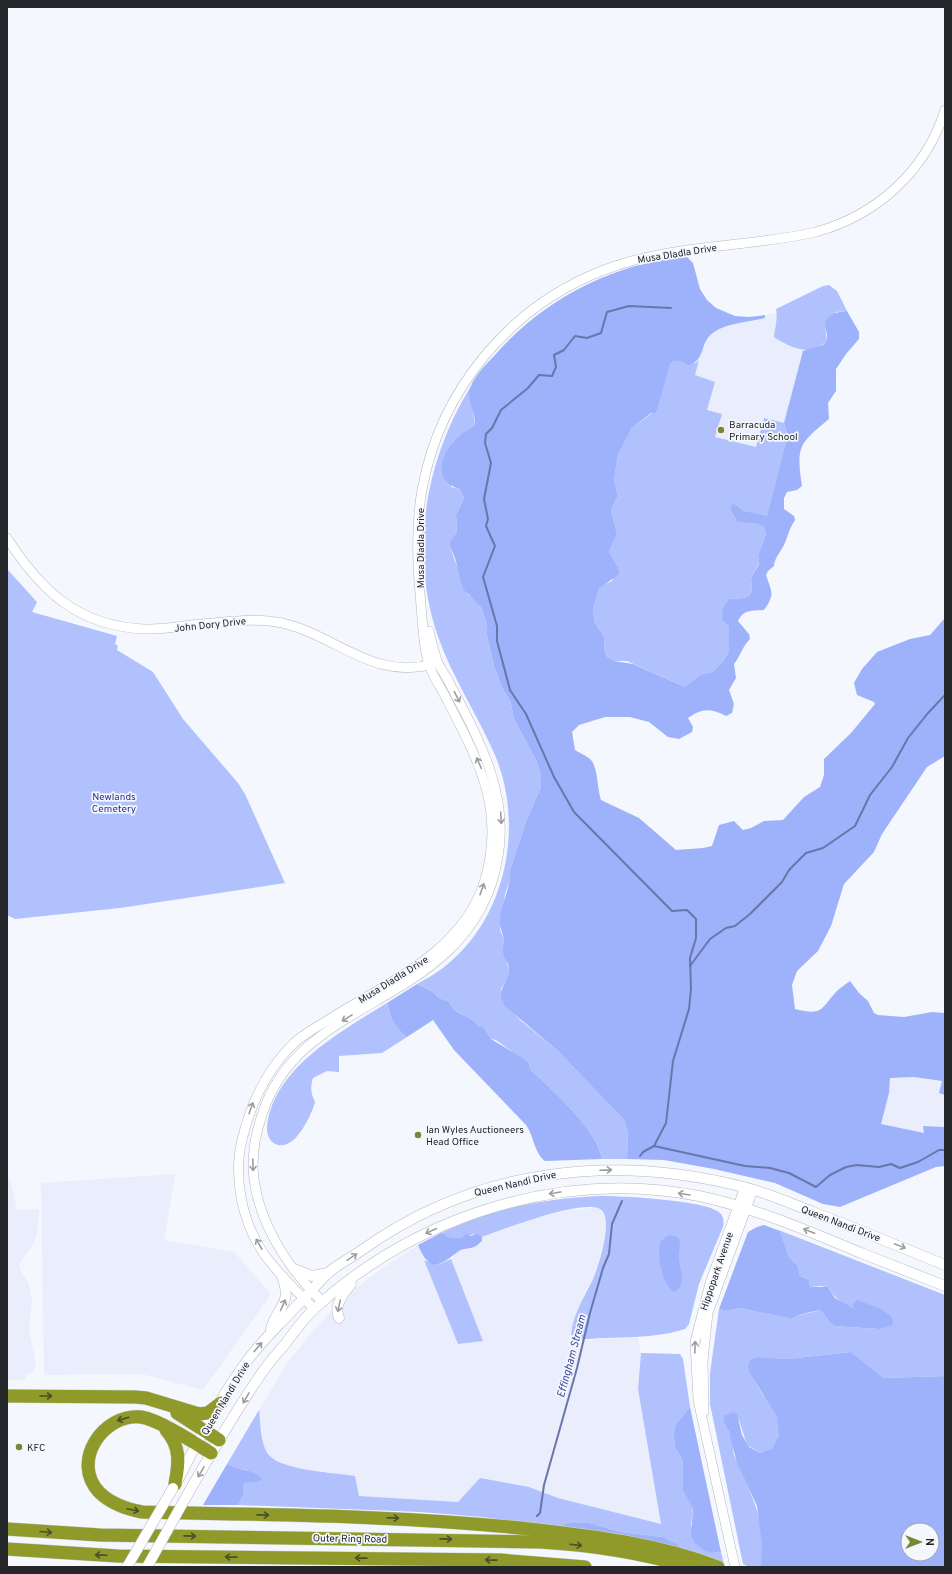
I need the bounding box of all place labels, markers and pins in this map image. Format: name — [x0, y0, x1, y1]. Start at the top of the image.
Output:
place label: Barracuda Primary School — [729, 419, 798, 444]
marker: Barracuda Primary School — [716, 425, 726, 435]
place label: Ian Wyles Auctioneers Head Office — [426, 1124, 524, 1149]
marker: Ian Wyles Auctioneers Head Office — [413, 1130, 423, 1140]
marker: KFC — [14, 1442, 24, 1452]
place label: KFC — [27, 1442, 45, 1455]

